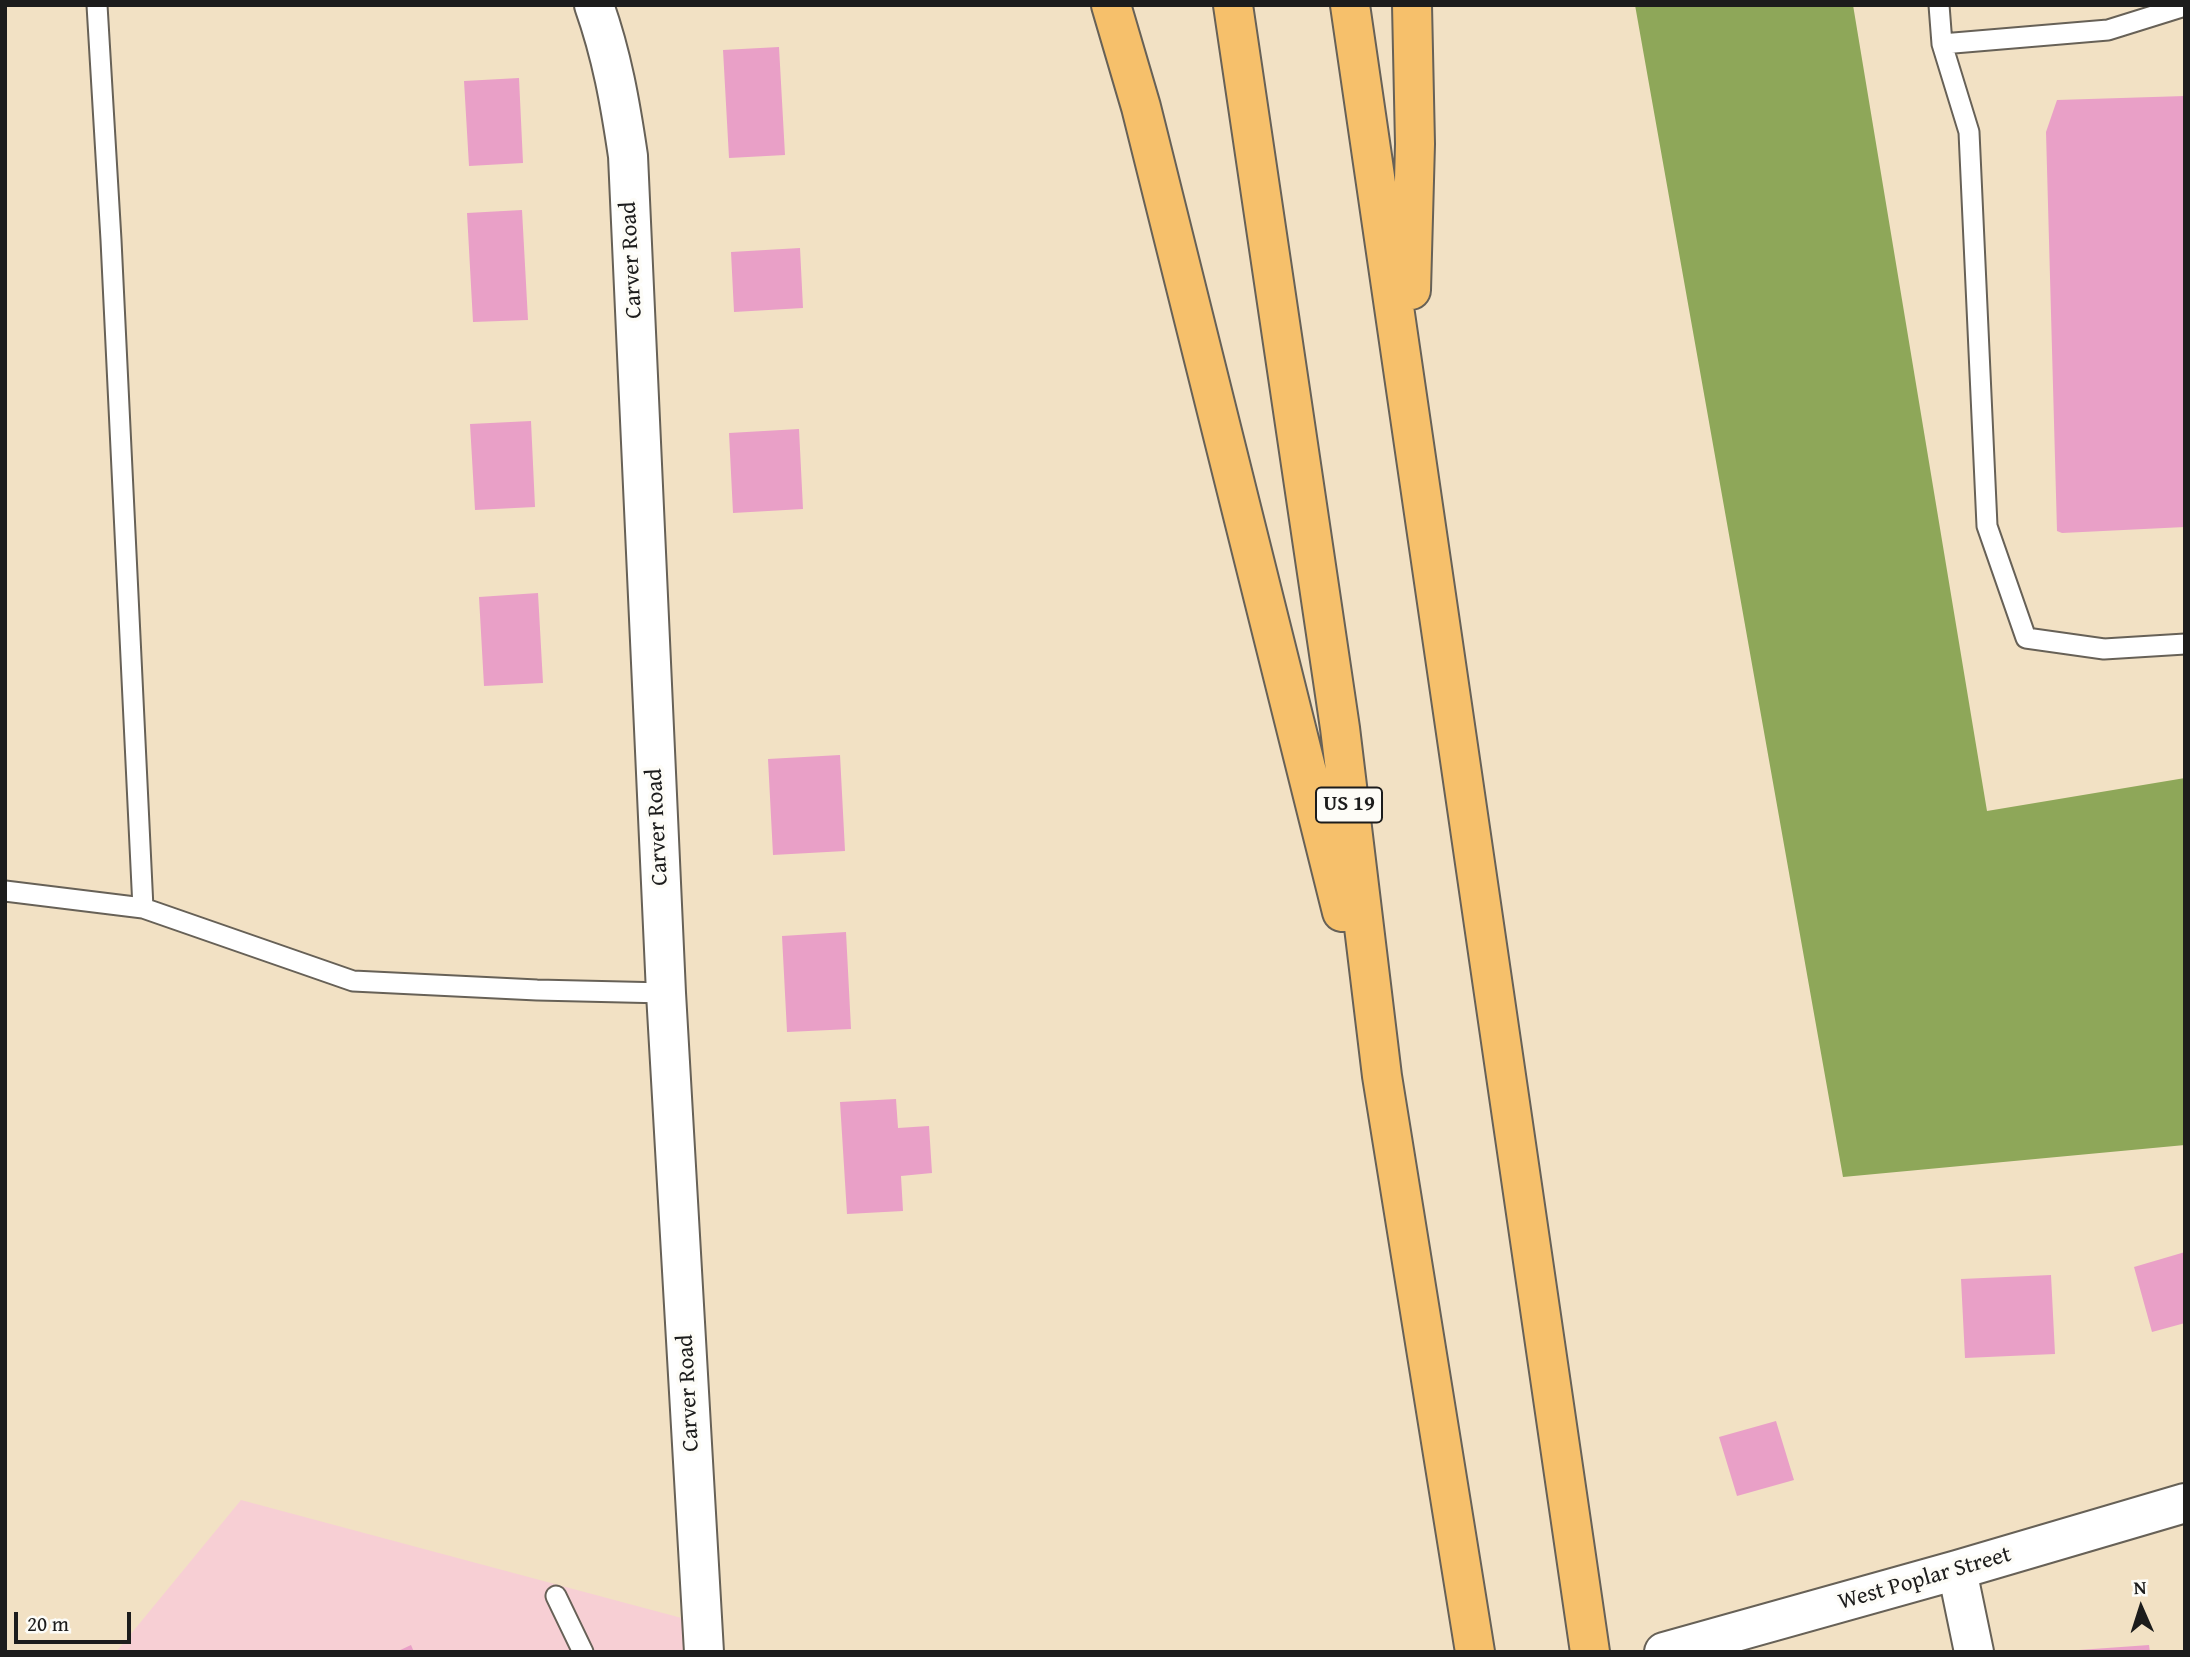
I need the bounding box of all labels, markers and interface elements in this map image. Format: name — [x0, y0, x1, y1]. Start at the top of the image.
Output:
street label: Carver Road — [615, 201, 649, 319]
street label: Carver Road — [641, 768, 675, 886]
road number: US 19 — [1316, 788, 1382, 822]
street label: Carver Road — [672, 1334, 706, 1452]
street label: West Poplar Street — [1835, 1541, 2015, 1617]
north arrow — [2106, 1573, 2176, 1643]
text: N — [2133, 1573, 2147, 1601]
scale bar — [18, 1598, 135, 1642]
text: 20 m — [27, 1608, 69, 1639]

